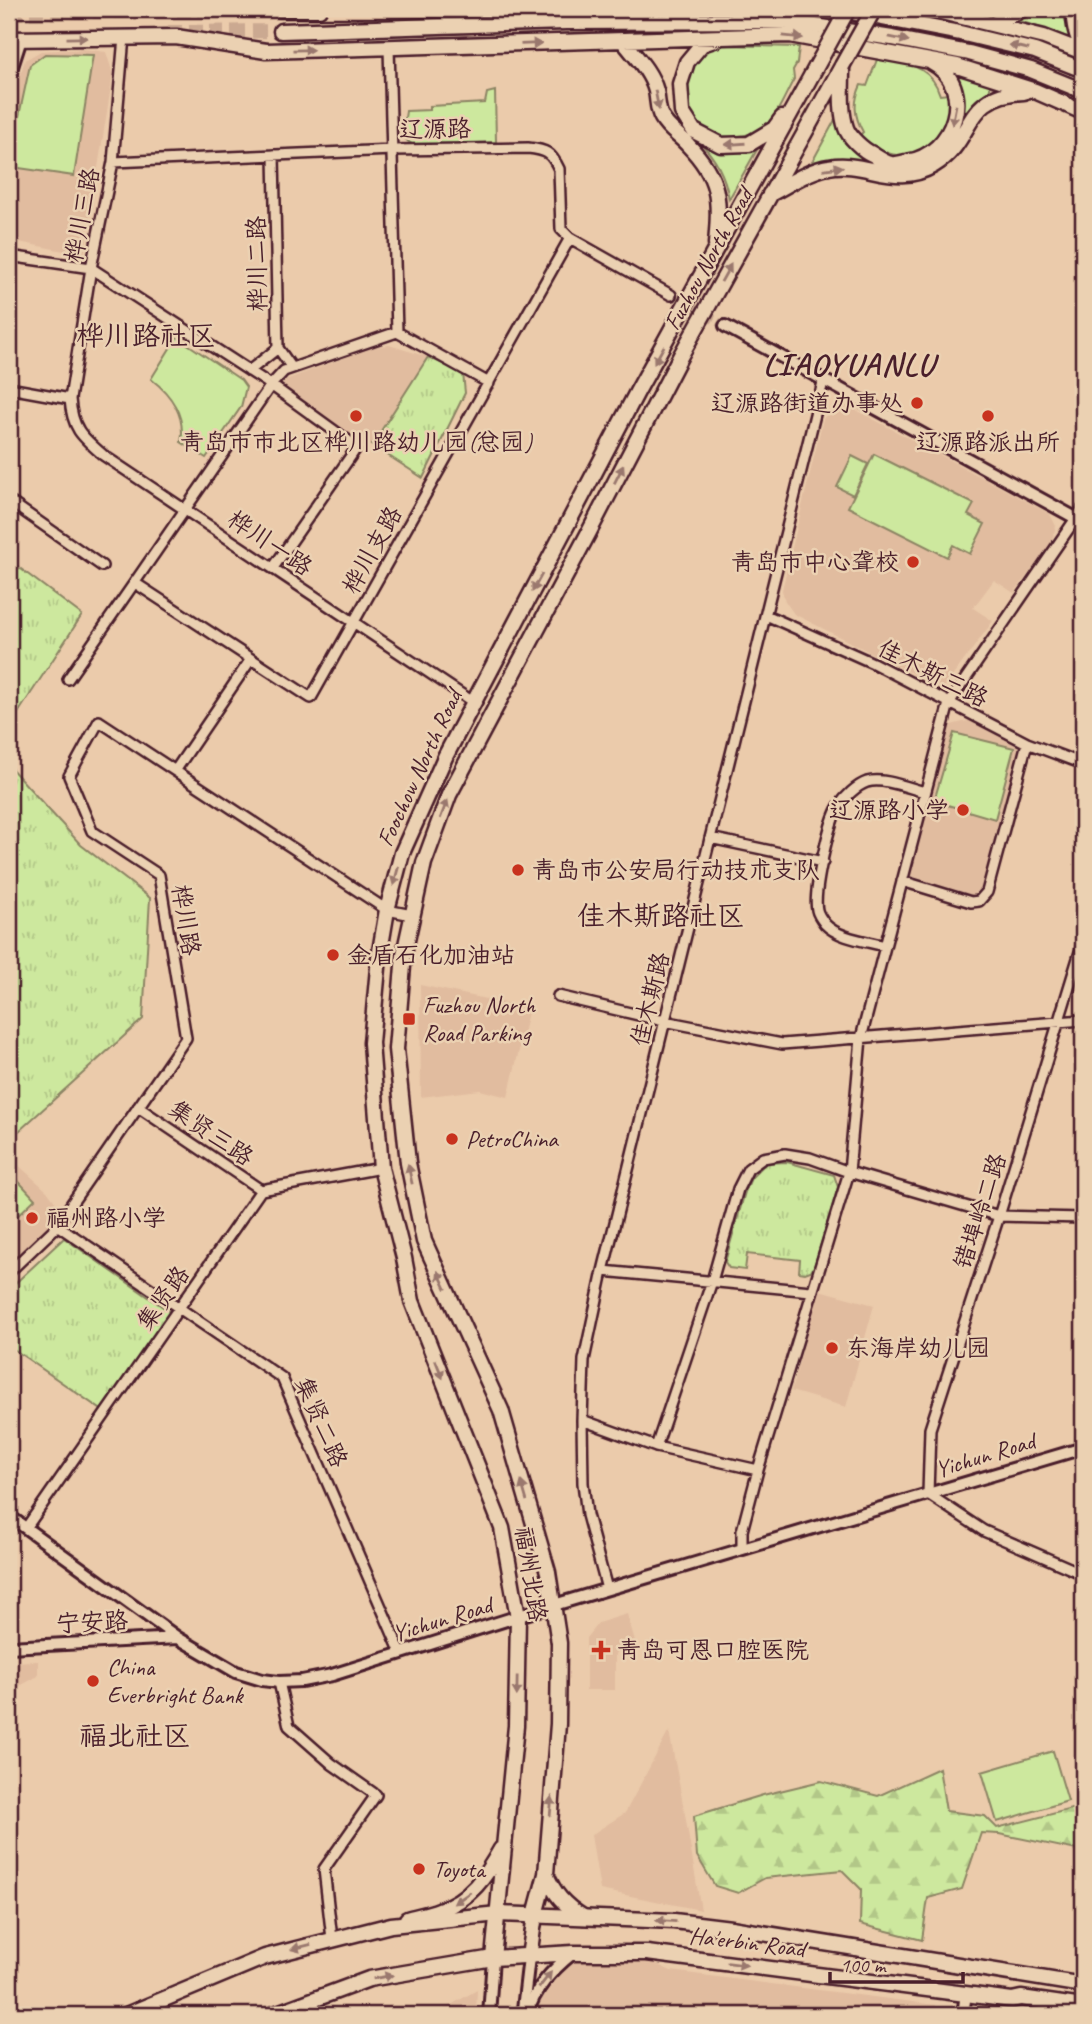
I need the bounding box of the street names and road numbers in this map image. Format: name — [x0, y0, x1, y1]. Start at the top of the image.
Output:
street label: 辽源路 — [399, 113, 471, 145]
street label: 桦川三路 — [58, 165, 106, 265]
street label: Fuzhou North Road — [657, 180, 761, 335]
street label: 桦川二路 — [241, 216, 273, 312]
street label: 桦川支路 — [336, 501, 408, 599]
street label: 桦川一路 — [222, 504, 318, 582]
street label: 佳木斯三路 — [873, 632, 993, 714]
street label: Foochow North Road — [370, 682, 470, 851]
street label: 桦川路 — [166, 882, 206, 958]
street label: 佳木斯路 — [624, 949, 676, 1049]
street label: 集贤三路 — [163, 1094, 259, 1172]
street label: 错埠岭二路 — [947, 1149, 1013, 1273]
street label: 集贤路 — [130, 1260, 196, 1336]
street label: 集贤二路 — [288, 1372, 354, 1472]
street label: Yichun Road — [932, 1425, 1042, 1484]
street label: 福州北路 — [509, 1524, 553, 1624]
street label: Yichun Road — [389, 1589, 499, 1648]
street label: 宁安路 — [55, 1605, 129, 1639]
street label: Ha'erbin Road — [688, 1920, 810, 1964]

